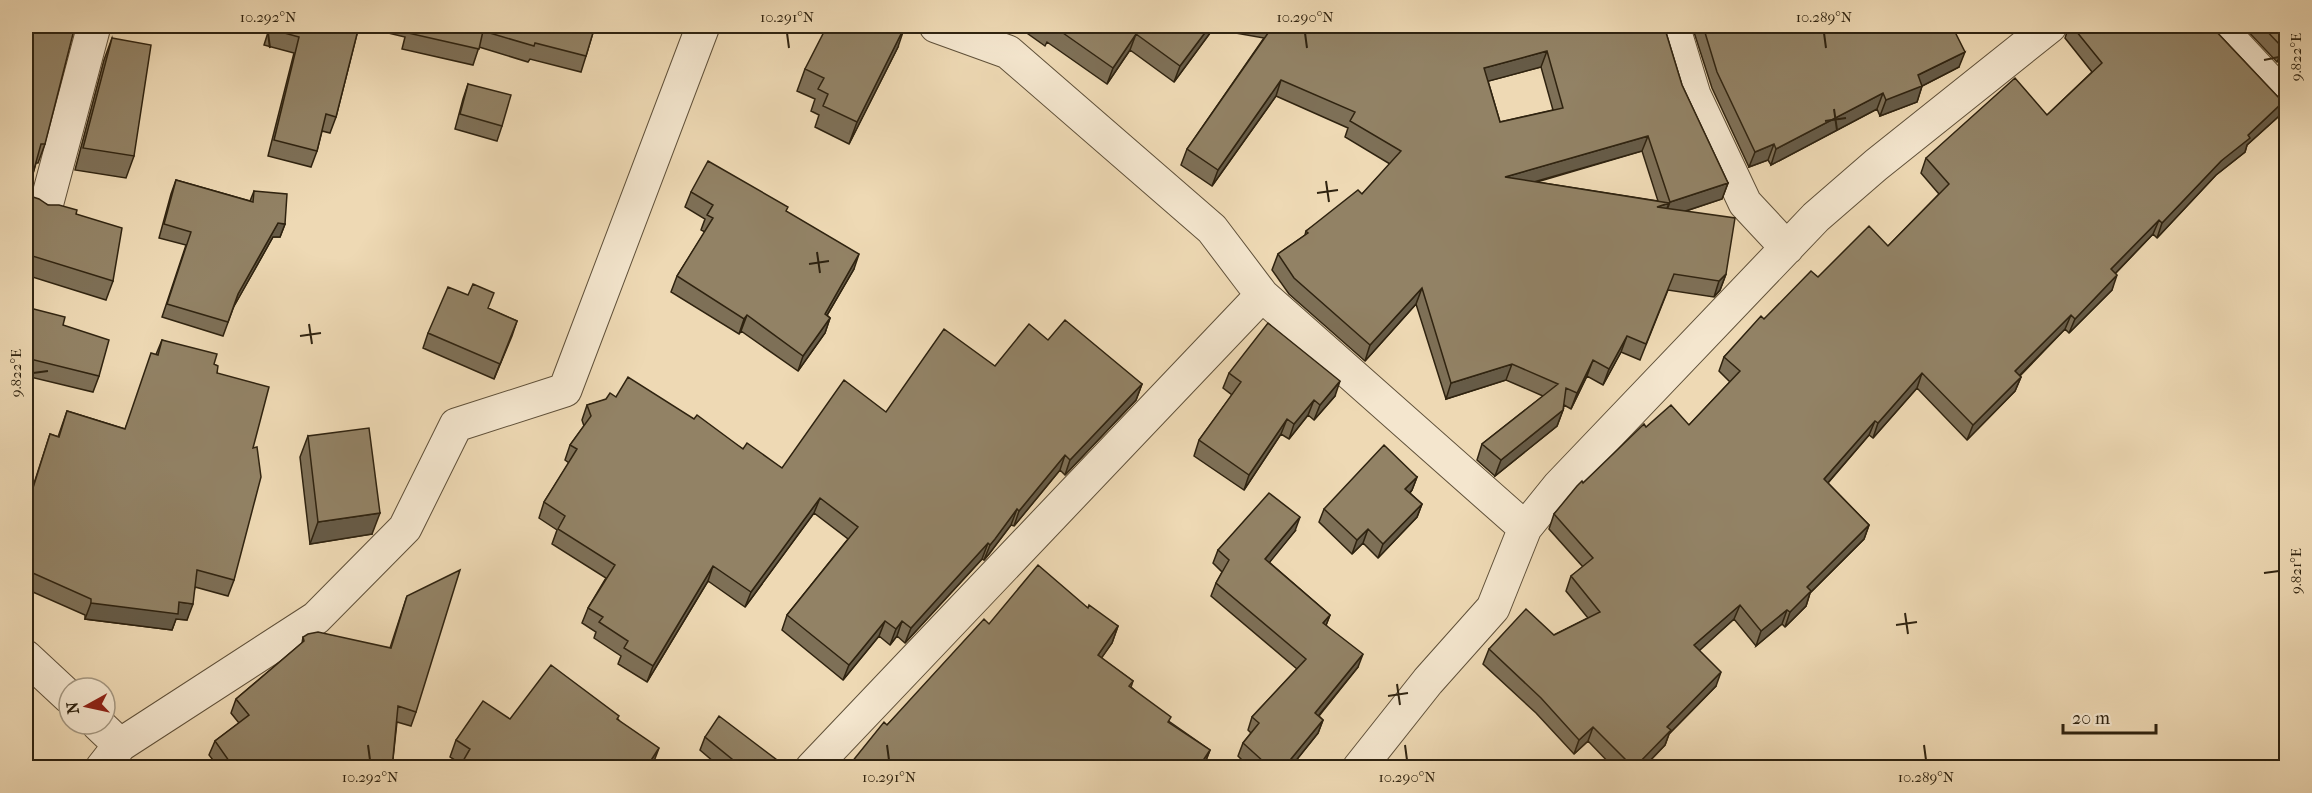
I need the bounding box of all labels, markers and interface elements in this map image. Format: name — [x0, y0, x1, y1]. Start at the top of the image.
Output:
text: 10.292°N — [240, 8, 297, 26]
text: 10.291°N — [760, 8, 815, 26]
text: 10.290°N — [1276, 8, 1334, 26]
text: 10.289°N — [1796, 8, 1853, 26]
text: 9.822°E — [2287, 33, 2305, 81]
text: 9.822°E — [7, 349, 25, 397]
text: 9.821°E — [2287, 548, 2305, 594]
north arrow — [57, 676, 117, 736]
scale bar — [2063, 697, 2156, 735]
text: N — [62, 700, 83, 715]
text: 20 m — [2072, 708, 2110, 729]
text: 10.292°N — [342, 768, 399, 786]
text: 10.291°N — [862, 768, 917, 786]
text: 10.290°N — [1378, 768, 1436, 786]
text: 10.289°N — [1898, 768, 1955, 786]

